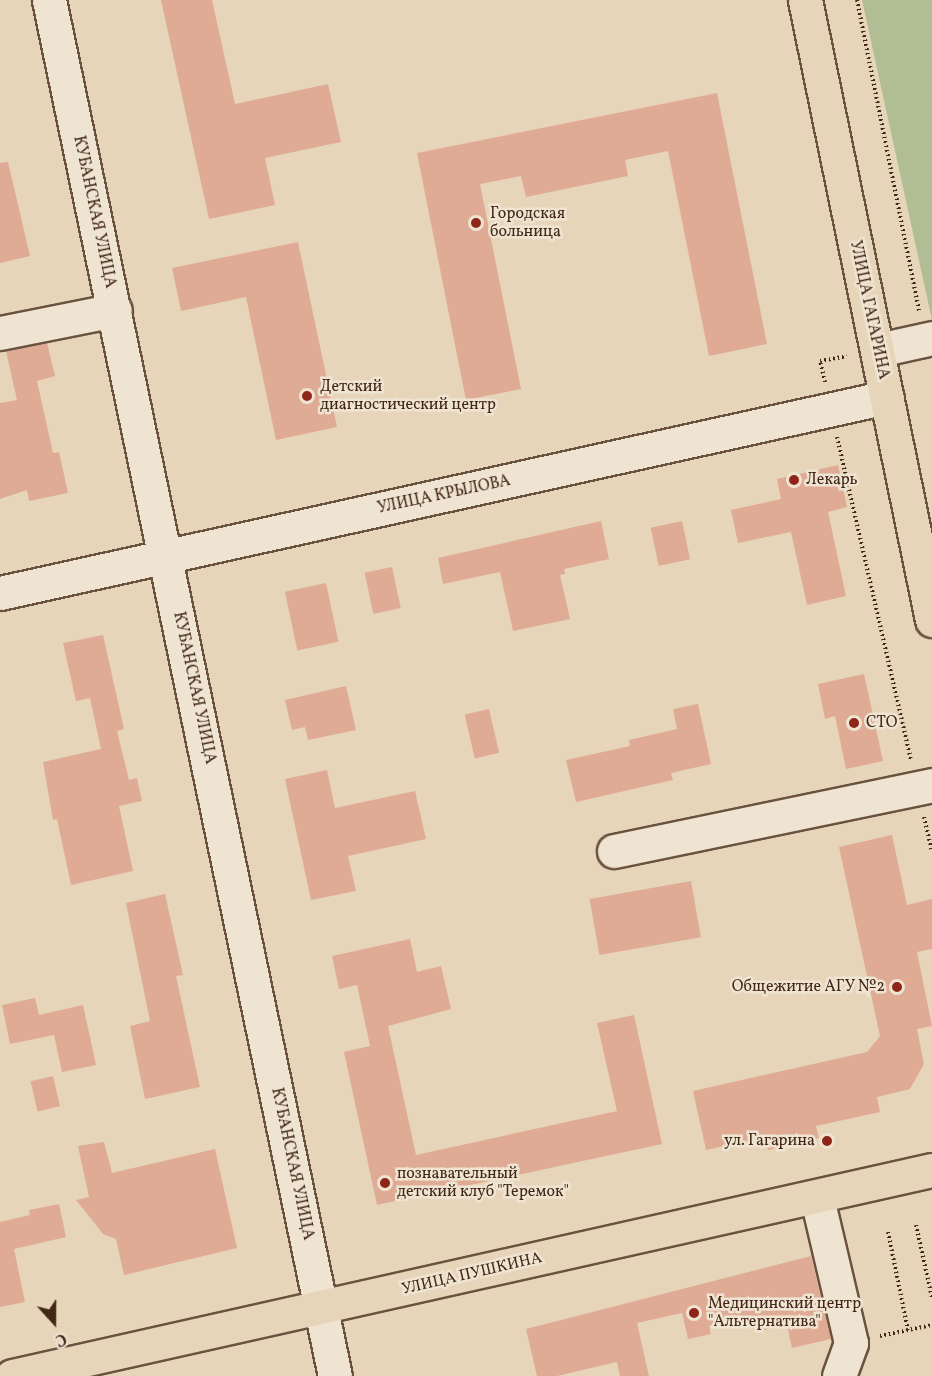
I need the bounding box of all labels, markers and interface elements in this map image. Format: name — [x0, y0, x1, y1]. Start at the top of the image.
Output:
street label: КУБАНСКАЯ УЛИЦА — [68, 134, 120, 290]
place label: Городская больница — [490, 204, 565, 242]
marker: Городская больница — [467, 214, 485, 232]
street label: УЛИЦА ГАГАРИНА — [845, 239, 893, 381]
place label: Детский диагностический центр — [320, 377, 496, 415]
marker: Детский диагностический центр — [298, 387, 316, 405]
place label: Лекарь — [806, 470, 858, 490]
street label: УЛИЦА КРЫЛОВА — [376, 472, 512, 518]
marker: Лекарь — [787, 473, 801, 487]
street label: КУБАНСКАЯ УЛИЦА — [168, 610, 220, 766]
place label: СТО — [866, 713, 897, 733]
marker: СТО — [847, 716, 861, 730]
place label: Общежитие АГУ №2 — [731, 977, 885, 997]
marker: Общежитие АГУ №2 — [890, 980, 904, 994]
street label: КУБАНСКАЯ УЛИЦА — [266, 1086, 318, 1242]
place label: ул. Гагарина — [724, 1131, 815, 1151]
marker: ул. Гагарина — [820, 1134, 834, 1148]
place label: познавательный детский клуб "Теремок" — [397, 1164, 569, 1202]
marker: познавательный детский клуб "Теремок" — [378, 1176, 392, 1190]
street label: УЛИЦА ПУШКИНА — [400, 1249, 544, 1299]
north arrow — [24, 1292, 84, 1352]
place label: Медицинский центр "Альтернатива" — [708, 1294, 861, 1332]
marker: Медицинский центр "Альтернатива" — [685, 1304, 703, 1322]
text: С — [52, 1327, 69, 1351]

